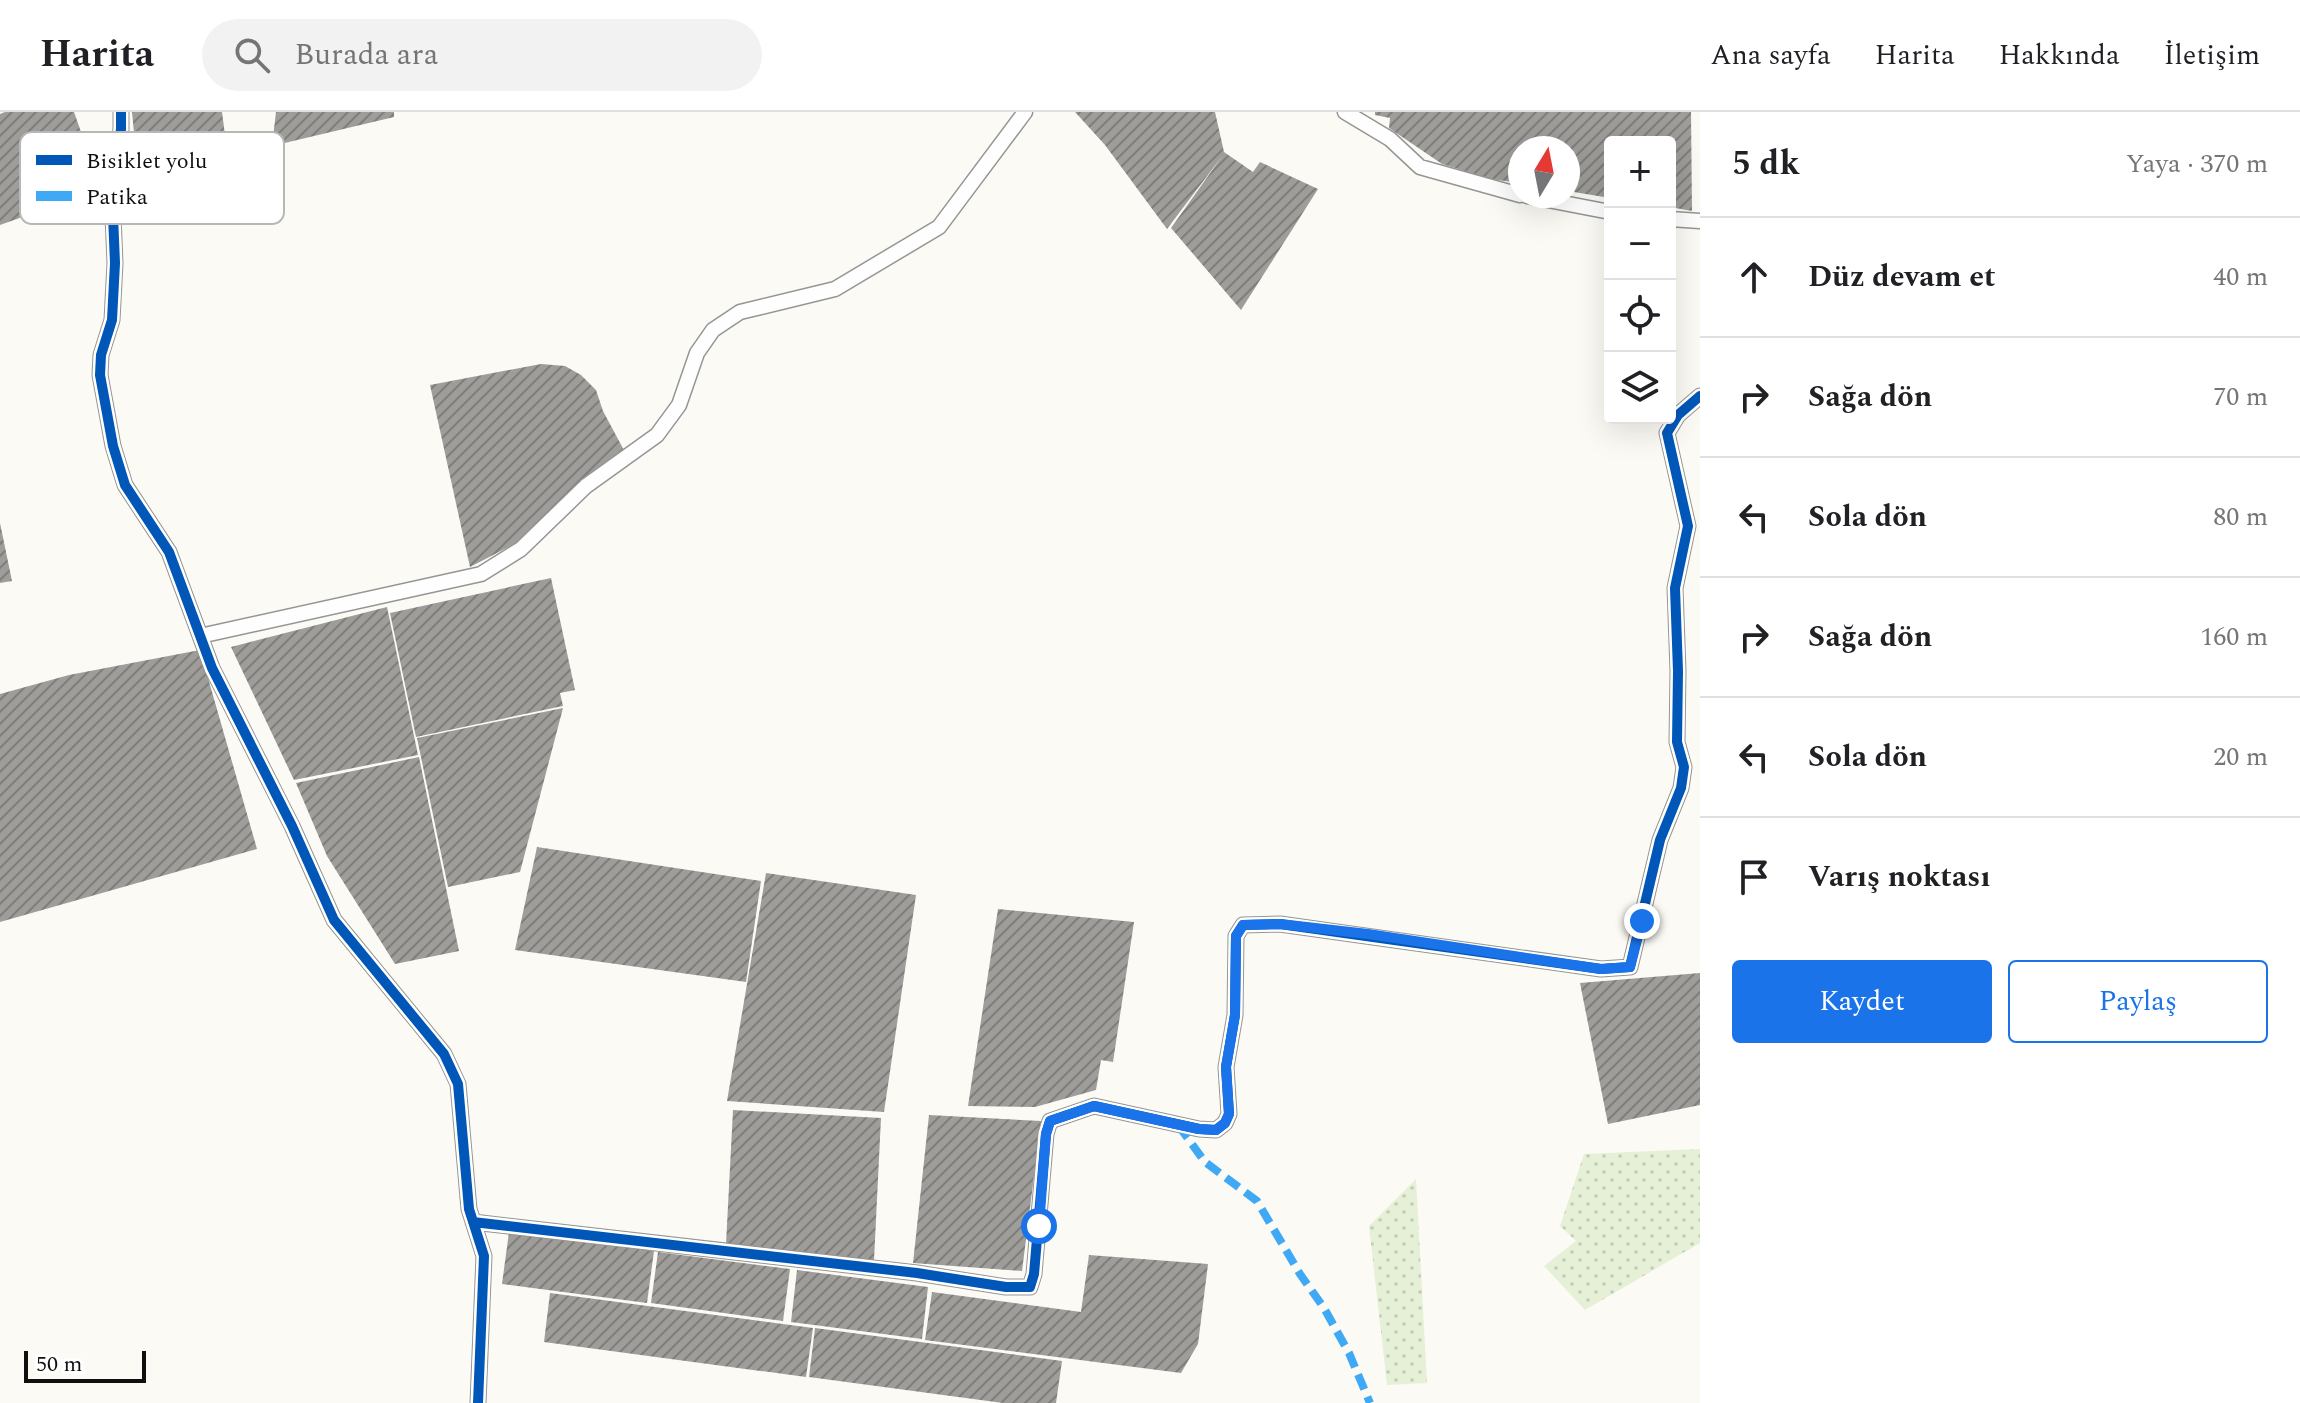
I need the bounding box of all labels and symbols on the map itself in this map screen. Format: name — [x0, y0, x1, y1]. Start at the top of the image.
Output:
legend — [20, 132, 284, 224]
north arrow — [1508, 136, 1580, 208]
text: Bisiklet yolu — [86, 145, 207, 178]
text: Patika — [86, 181, 148, 214]
route end — [1624, 903, 1660, 939]
route start — [1021, 1208, 1057, 1244]
scale bar — [24, 1347, 146, 1383]

